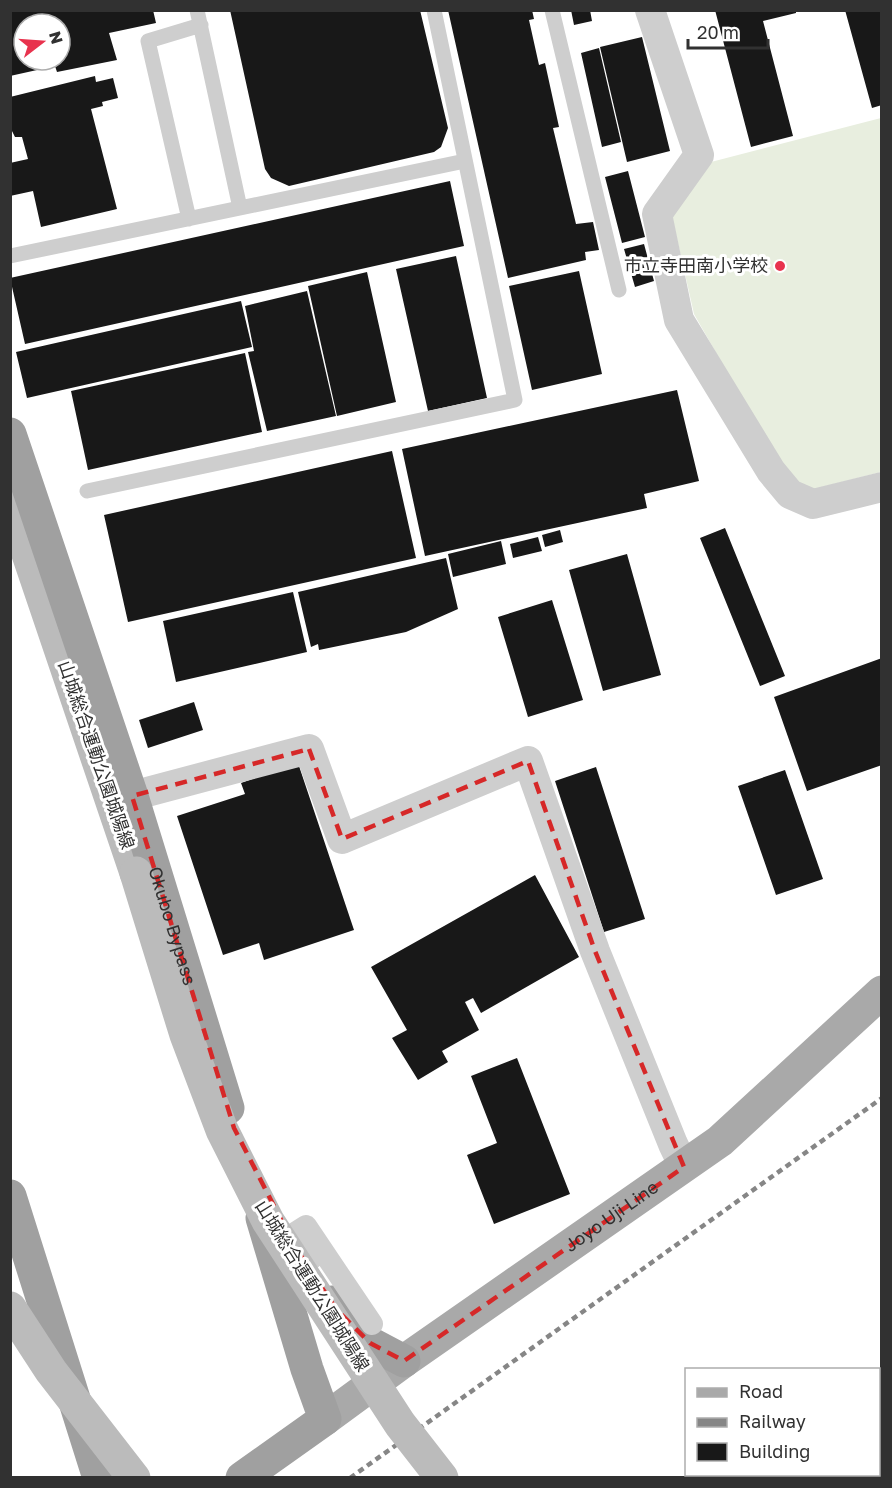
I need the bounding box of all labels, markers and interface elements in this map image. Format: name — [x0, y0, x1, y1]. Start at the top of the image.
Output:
north arrow — [12, 12, 72, 72]
scale bar — [688, 12, 768, 50]
text: 20 m — [697, 21, 739, 43]
text: N — [45, 29, 68, 46]
place label: 市立寺田南小学校 — [624, 254, 768, 276]
marker: 市立寺田南小学校 — [773, 259, 787, 273]
street label: 山城総合運動公園城陽線 — [54, 657, 140, 852]
street label: Okubo Bypass — [144, 864, 202, 988]
street label: Joyo Uji Line — [560, 1175, 662, 1256]
street label: 山城総合運動公園城陽線 — [251, 1196, 375, 1375]
legend — [685, 1368, 880, 1476]
text: Road — [739, 1380, 783, 1402]
text: Railway — [739, 1410, 806, 1432]
text: Building — [739, 1440, 810, 1462]

